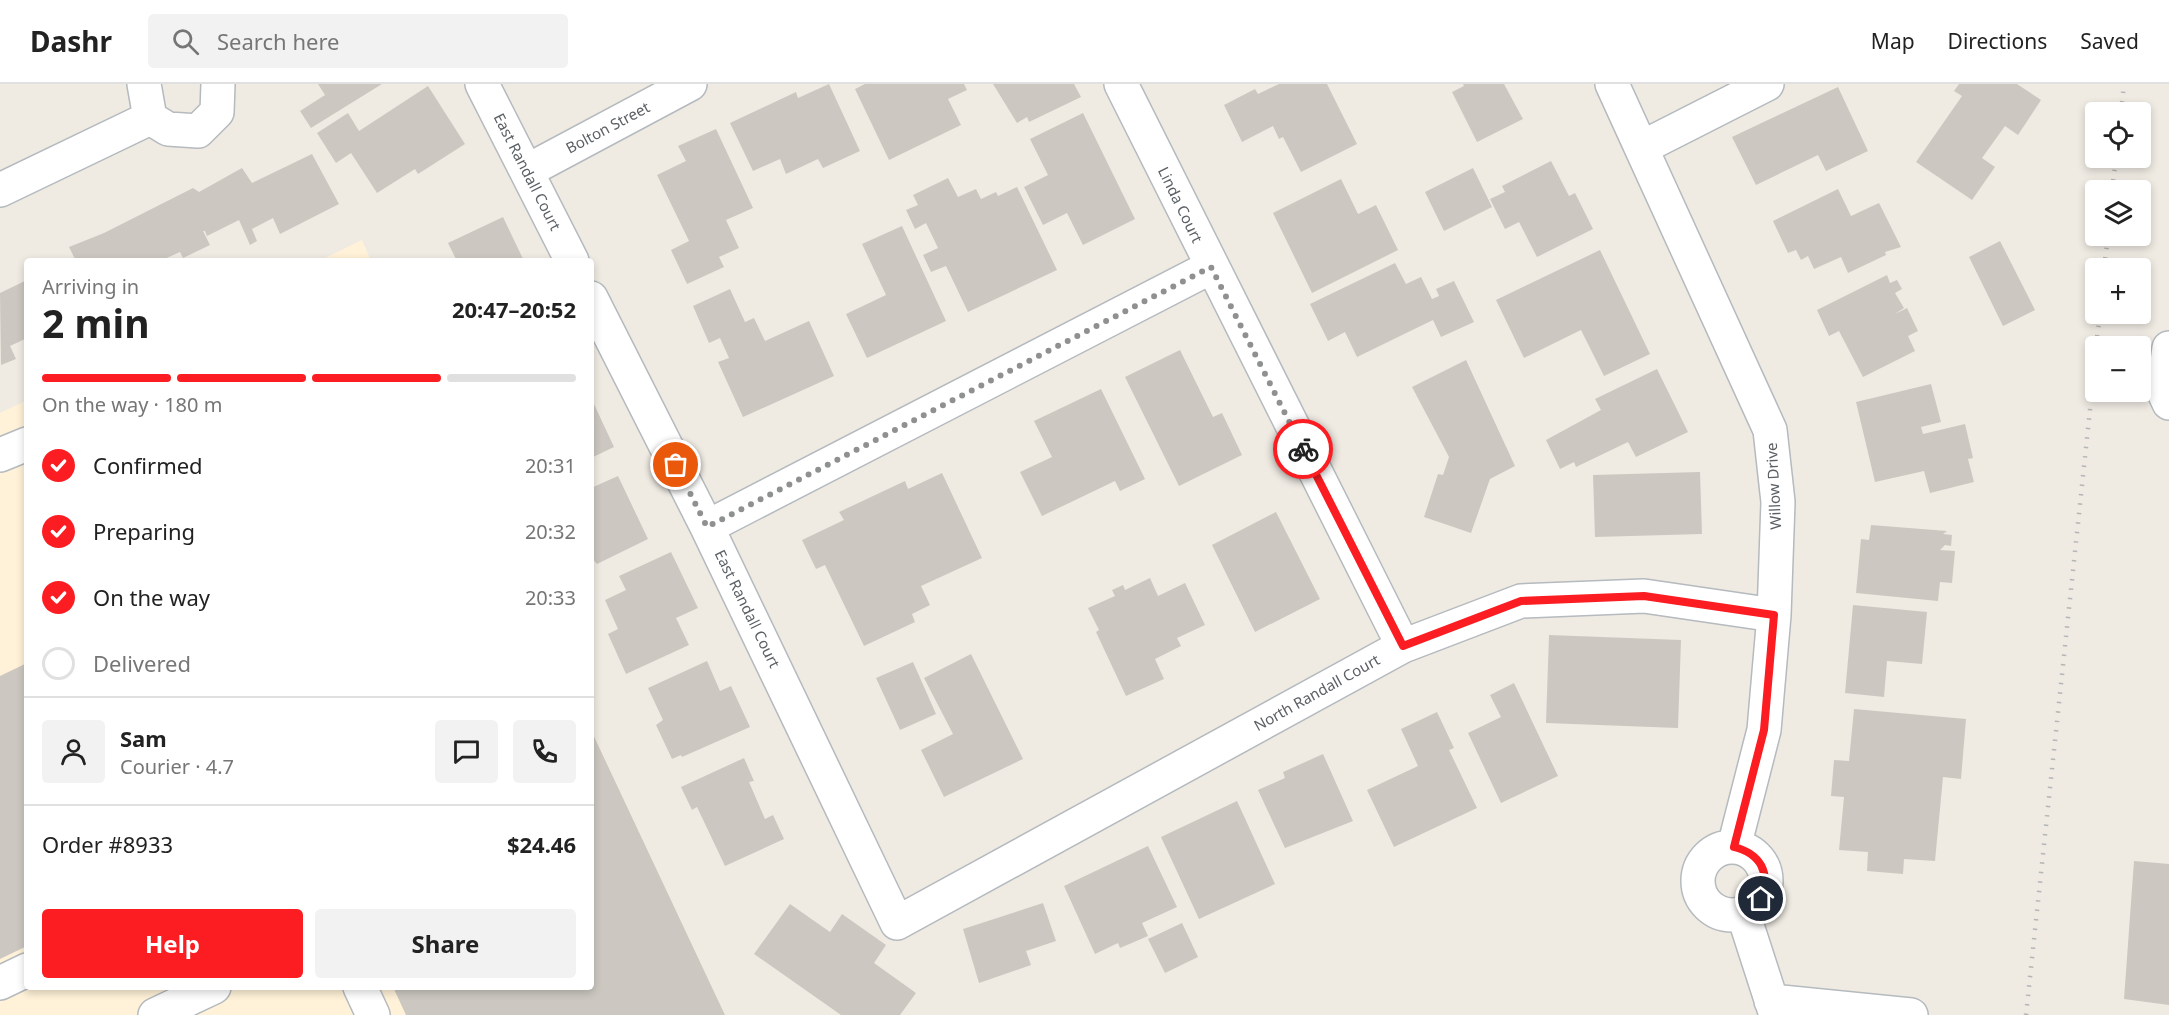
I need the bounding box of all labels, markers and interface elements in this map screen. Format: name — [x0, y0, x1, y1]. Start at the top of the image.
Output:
search box — [148, 14, 568, 68]
text: Dashr — [30, 22, 112, 60]
icon: search — [169, 25, 202, 58]
text: Search here — [217, 26, 339, 56]
text: Map — [1871, 27, 1915, 55]
text: Directions — [1948, 27, 2047, 55]
text: Saved — [2080, 27, 2139, 55]
street label: Bolton Street — [562, 96, 653, 158]
map controls — [2085, 102, 2151, 402]
button: locate — [2085, 102, 2151, 168]
street label: East Randall Court — [490, 110, 566, 234]
street label: Linda Court — [1154, 163, 1208, 246]
button: layers — [2085, 180, 2151, 246]
button: + — [2085, 258, 2151, 324]
text: Arriving in — [42, 273, 139, 300]
text: 20:47–20:52 — [452, 294, 576, 324]
text: 2 min — [42, 296, 149, 349]
button: − — [2085, 336, 2151, 402]
text: On the way · 180 m — [42, 391, 222, 418]
courier — [1273, 419, 1333, 479]
icon: bike — [1287, 433, 1320, 466]
pin — [650, 439, 701, 490]
street label: Willow Drive — [1761, 442, 1785, 530]
icon: bag — [659, 448, 692, 481]
icon: check — [42, 449, 75, 482]
text: Confirmed — [93, 450, 203, 480]
text: 20:31 — [525, 452, 576, 479]
icon: check — [42, 515, 75, 548]
text: Preparing — [93, 516, 195, 546]
text: 20:32 — [525, 518, 576, 545]
street label: East Randall Court — [711, 546, 785, 671]
icon: check — [42, 581, 75, 614]
text: On the way — [93, 582, 210, 612]
text: 20:33 — [525, 584, 576, 611]
text: Delivered — [93, 648, 191, 678]
street label: North Randall Court — [1250, 649, 1384, 735]
button: person — [42, 720, 105, 783]
button: chat — [435, 720, 498, 783]
button: phone — [513, 720, 576, 783]
text: Sam — [120, 723, 167, 753]
text: Courier · 4.7 — [120, 753, 234, 780]
text: Order #8933 — [42, 829, 173, 859]
text: $24.46 — [507, 829, 576, 859]
pin — [1735, 873, 1786, 924]
icon: home — [1744, 882, 1777, 915]
button: Help — [42, 909, 303, 978]
button: Share — [315, 909, 576, 978]

